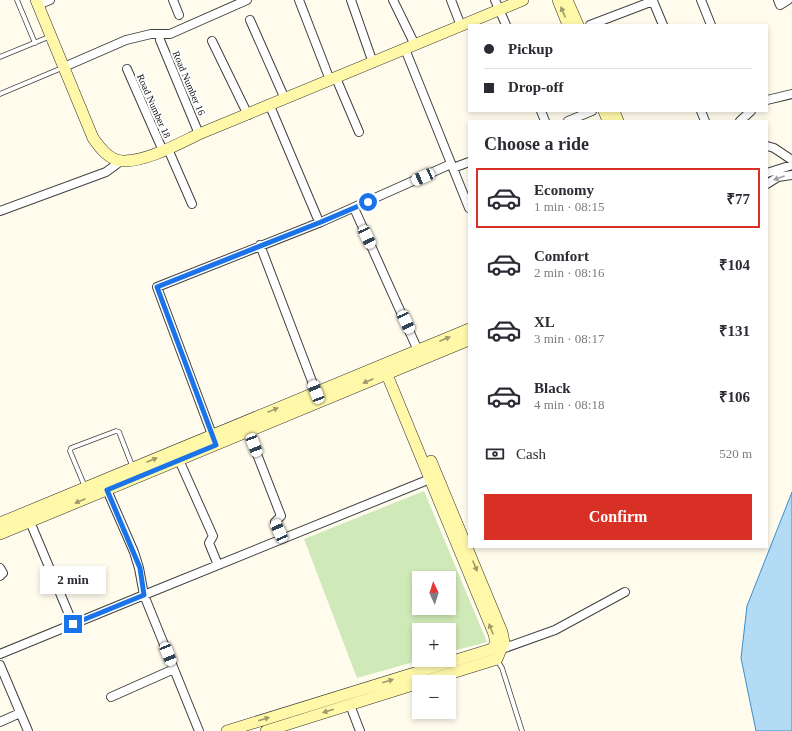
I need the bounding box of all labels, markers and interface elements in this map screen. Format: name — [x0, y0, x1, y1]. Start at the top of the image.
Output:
one-way arrow — [560, 7, 566, 18]
text: Pickup — [508, 41, 553, 57]
street label: Road Number 16 — [170, 49, 208, 117]
street label: Road Number 18 — [135, 72, 173, 140]
text: Drop-off — [508, 79, 564, 95]
text: Choose a ride — [484, 134, 589, 154]
car — [410, 167, 436, 187]
one-way arrow — [773, 176, 785, 182]
icon: car — [486, 180, 522, 216]
text: Economy — [534, 182, 594, 198]
text: ₹77 — [726, 191, 750, 207]
route start — [359, 193, 377, 211]
text: 1 min · 08:15 — [534, 199, 604, 214]
car — [356, 224, 378, 250]
icon: car — [486, 246, 522, 282]
text: Comfort — [534, 248, 589, 264]
text: ₹104 — [719, 257, 750, 273]
text: 2 min · 08:16 — [534, 265, 604, 280]
car — [395, 309, 417, 335]
icon: car — [486, 312, 522, 348]
text: XL — [534, 314, 555, 330]
text: ₹131 — [719, 323, 750, 339]
text: 3 min · 08:17 — [534, 331, 604, 346]
one-way arrow — [439, 336, 451, 342]
icon: car — [486, 378, 522, 414]
car — [306, 379, 326, 405]
one-way arrow — [362, 379, 374, 385]
text: Black — [534, 380, 571, 396]
text: ₹106 — [719, 389, 750, 405]
text: 4 min · 08:18 — [534, 397, 604, 412]
one-way arrow — [267, 407, 278, 413]
car — [244, 432, 264, 458]
icon: cash — [484, 443, 506, 465]
text: Cash — [516, 446, 546, 462]
text: 520 m — [719, 446, 752, 461]
one-way arrow — [147, 456, 159, 462]
button: Confirm — [484, 494, 752, 540]
one-way arrow — [75, 498, 86, 504]
car — [269, 518, 289, 544]
one-way arrow — [472, 561, 478, 572]
callout: 2 min — [40, 566, 106, 594]
north arrow — [412, 571, 456, 615]
map controls — [412, 571, 456, 719]
text: 2 min — [57, 572, 89, 587]
route end — [64, 615, 82, 633]
button: + — [412, 623, 456, 667]
one-way arrow — [488, 623, 495, 635]
car — [158, 641, 178, 667]
button: − — [412, 675, 456, 719]
one-way arrow — [383, 678, 395, 684]
one-way arrow — [322, 708, 334, 714]
one-way arrow — [258, 716, 270, 722]

